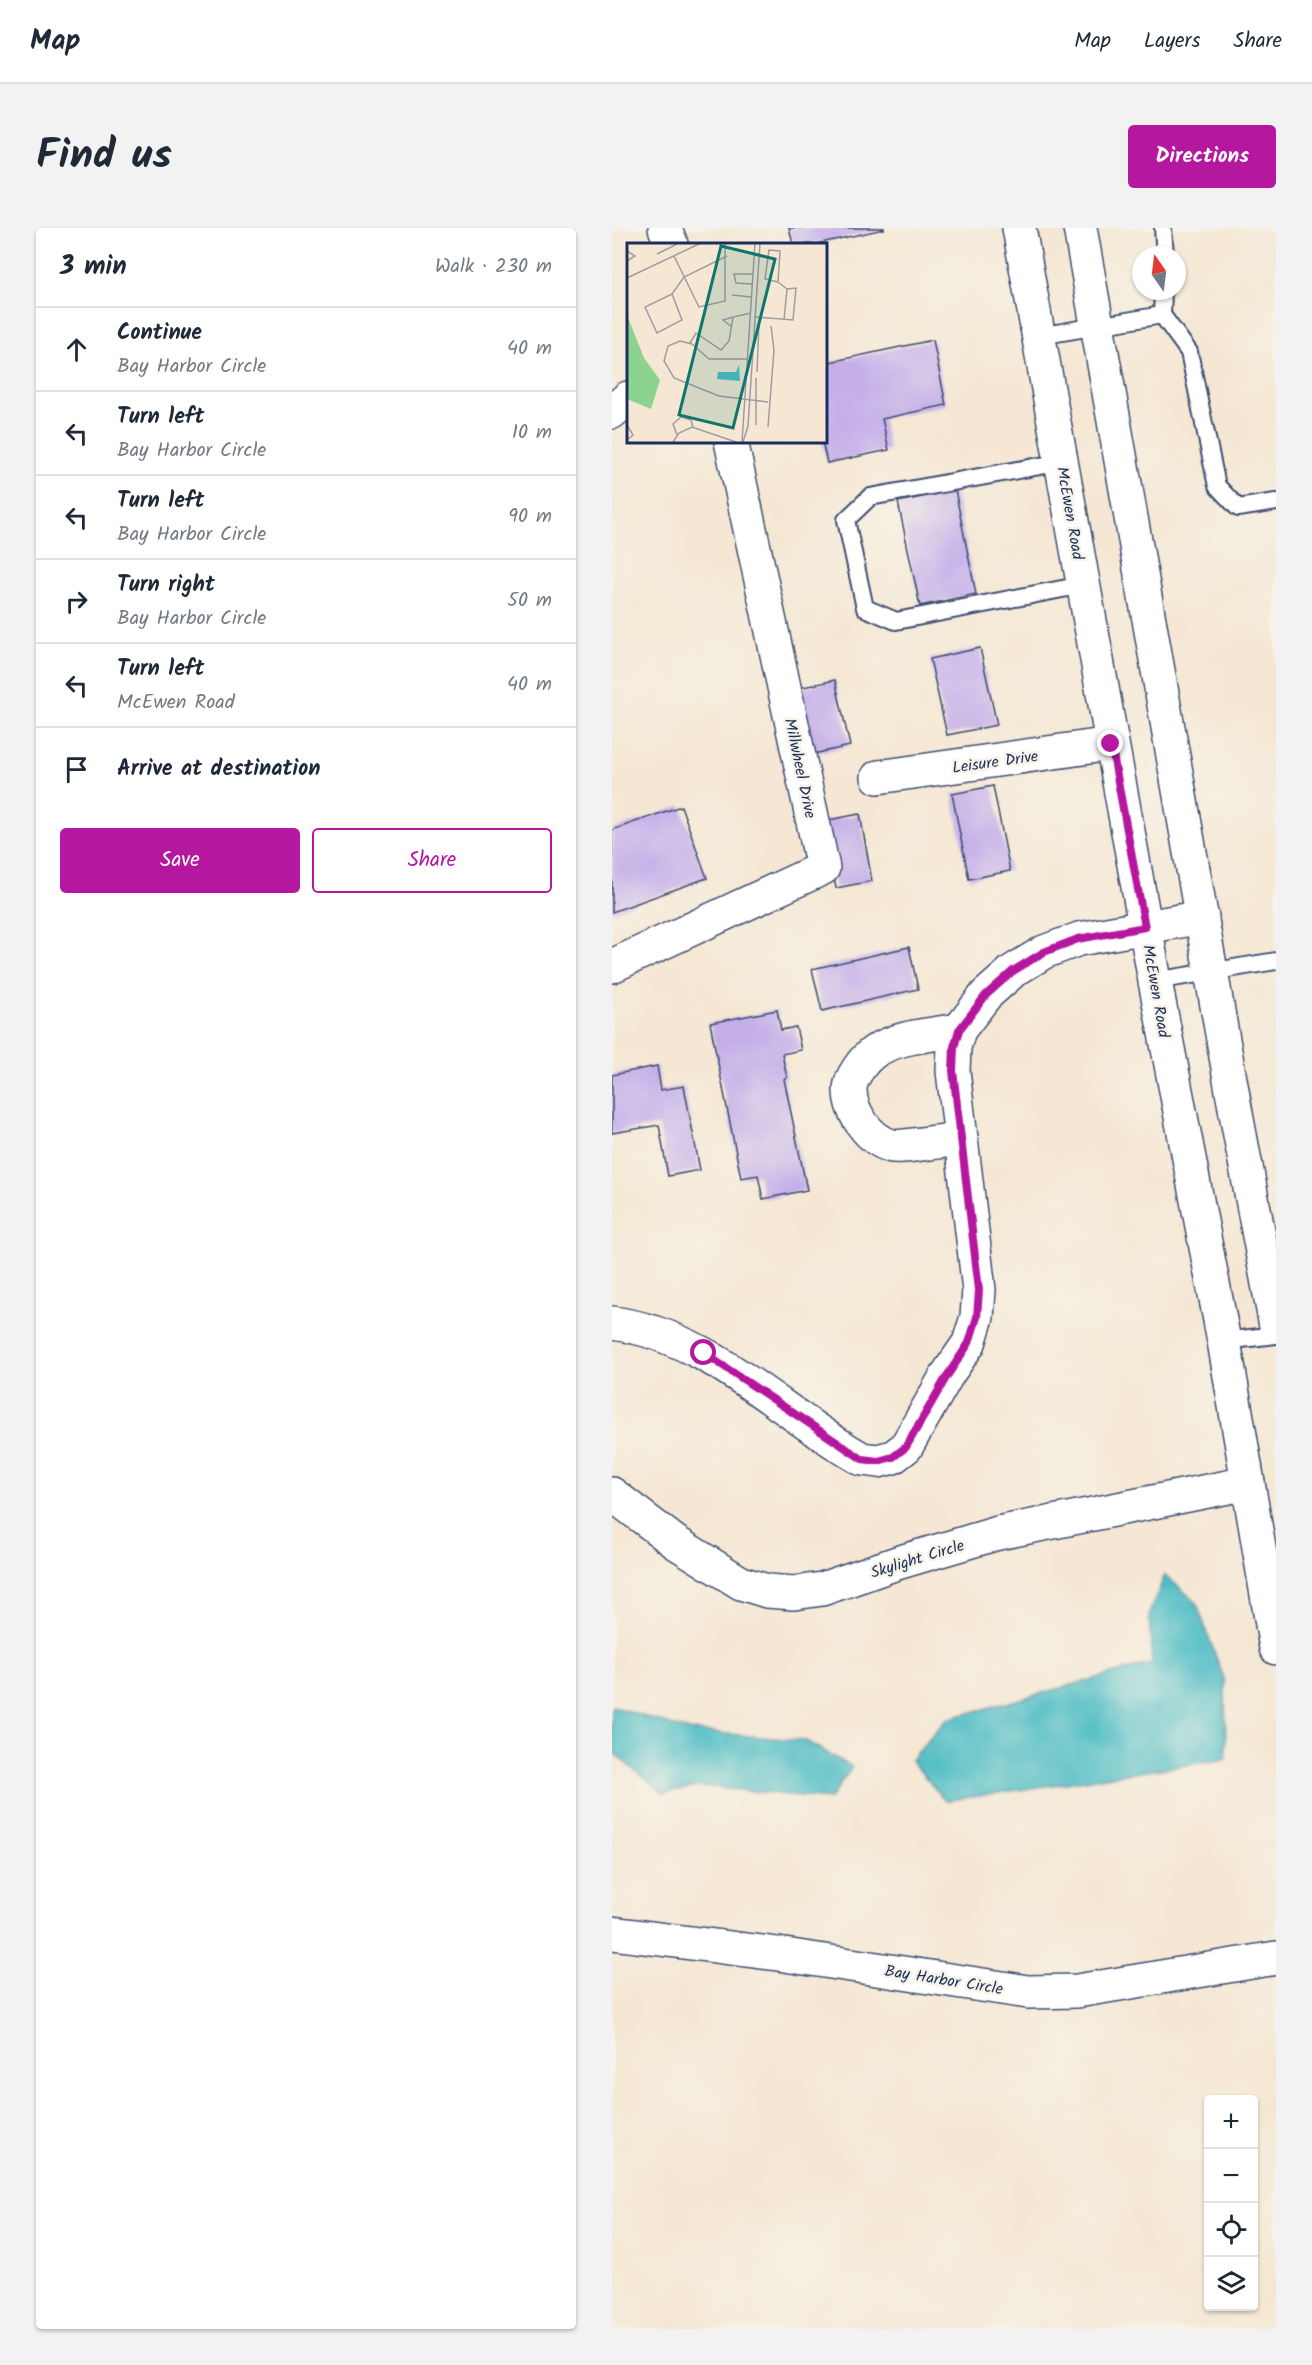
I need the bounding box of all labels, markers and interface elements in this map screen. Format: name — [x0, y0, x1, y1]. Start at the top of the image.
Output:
text: Map — [30, 19, 81, 64]
text: Map — [1074, 25, 1111, 58]
text: Layers — [1144, 25, 1200, 58]
text: Share — [1233, 25, 1282, 58]
text: Find us — [36, 123, 172, 190]
button: Directions — [1128, 125, 1276, 188]
inset map — [627, 243, 826, 442]
text: 3 min — [60, 246, 127, 288]
north arrow — [1132, 246, 1186, 300]
text: Walk · 230 m — [435, 251, 552, 283]
text: Continue — [117, 316, 202, 351]
icon: ahead — [60, 333, 93, 366]
text: 40 m — [507, 333, 552, 365]
text: Bay Harbor Circle — [117, 351, 266, 383]
text: Turn left — [117, 400, 204, 435]
icon: left — [60, 417, 93, 450]
text: 10 m — [512, 417, 552, 449]
text: Bay Harbor Circle — [117, 435, 266, 467]
street label: McEwen Road — [1049, 465, 1090, 563]
text: Turn left — [117, 484, 204, 519]
icon: left — [60, 501, 93, 534]
text: 90 m — [508, 501, 552, 533]
text: Bay Harbor Circle — [117, 519, 266, 551]
text: Turn right — [117, 568, 215, 603]
icon: right — [60, 585, 93, 618]
text: 50 m — [507, 585, 552, 617]
text: Bay Harbor Circle — [117, 603, 266, 635]
text: Turn left — [117, 652, 204, 687]
icon: left — [60, 669, 93, 702]
text: 40 m — [507, 669, 552, 701]
text: McEwen Road — [117, 687, 235, 719]
street label: Millwheel Drive — [777, 716, 822, 821]
route end — [1097, 730, 1123, 756]
street label: Leisure Drive — [951, 744, 1040, 781]
text: Arrive at destination — [117, 752, 320, 787]
icon: arrive — [60, 753, 93, 786]
button: Save — [60, 828, 300, 893]
button: Share — [312, 828, 552, 893]
street label: McEwen Road — [1135, 943, 1176, 1041]
route start — [690, 1339, 716, 1365]
street label: Skylight Circle — [867, 1533, 967, 1586]
street label: Bay Harbor Circle — [883, 1959, 1005, 2002]
map controls — [1204, 2095, 1258, 2311]
button: + — [1204, 2095, 1258, 2149]
button: − — [1204, 2149, 1258, 2203]
button: locate — [1204, 2203, 1258, 2257]
button: layers — [1204, 2257, 1258, 2311]

